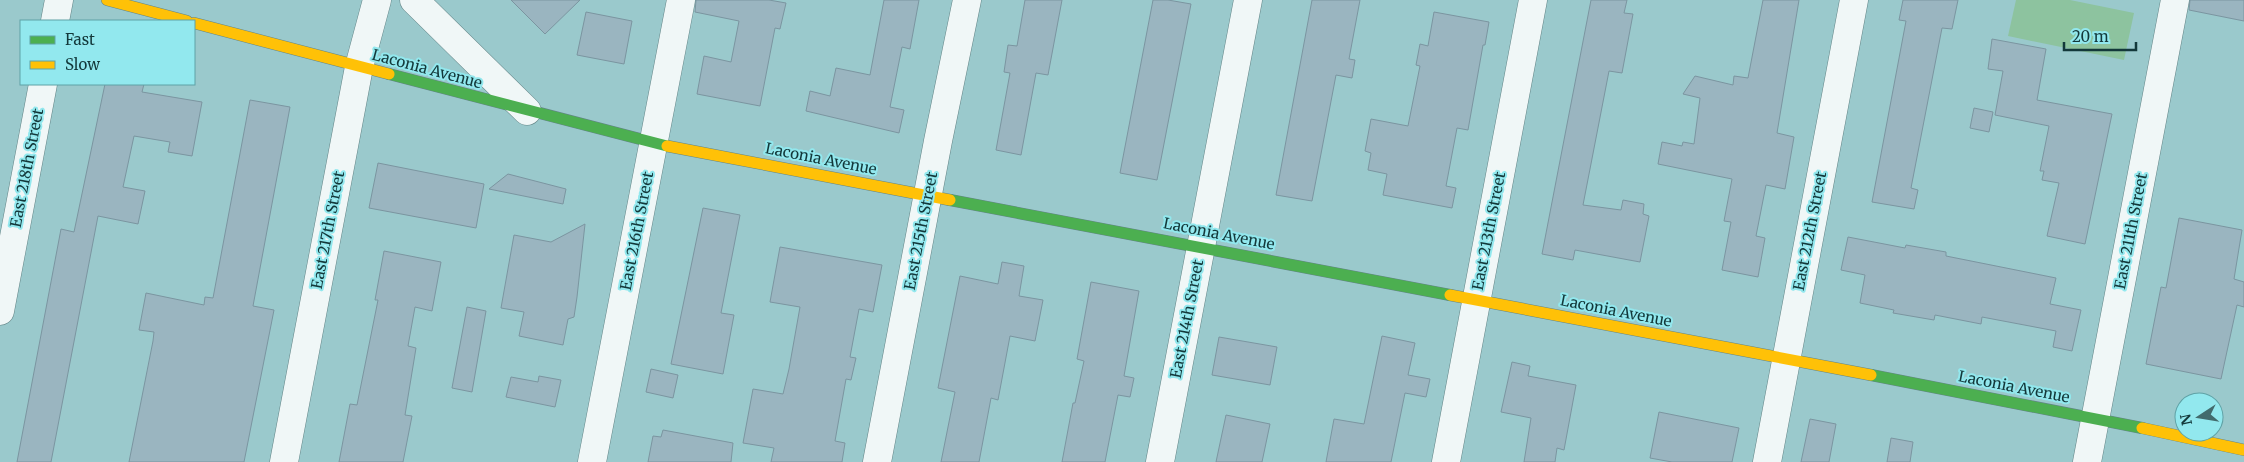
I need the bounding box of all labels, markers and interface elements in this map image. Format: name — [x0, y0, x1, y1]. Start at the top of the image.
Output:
legend — [20, 20, 195, 85]
scale bar — [2064, 20, 2136, 52]
text: 20 m — [2072, 27, 2109, 46]
text: Fast — [65, 30, 95, 49]
street label: Laconia Avenue — [370, 45, 484, 92]
text: Slow — [65, 55, 100, 74]
street label: East 218th Street — [6, 107, 47, 229]
street label: Laconia Avenue — [764, 138, 879, 179]
street label: East 217th Street — [307, 169, 348, 290]
street label: East 216th Street — [616, 170, 657, 292]
street label: East 215th Street — [900, 170, 941, 292]
street label: East 213th Street — [1468, 170, 1509, 292]
street label: East 212th Street — [1789, 170, 1830, 292]
street label: East 211th Street — [2110, 171, 2151, 291]
street label: Laconia Avenue — [1162, 213, 1277, 254]
street label: East 214th Street — [1166, 258, 1207, 380]
street label: Laconia Avenue — [1559, 290, 1674, 331]
street label: Laconia Avenue — [1957, 366, 2072, 407]
north arrow — [2174, 392, 2224, 442]
text: N — [2176, 412, 2196, 427]

